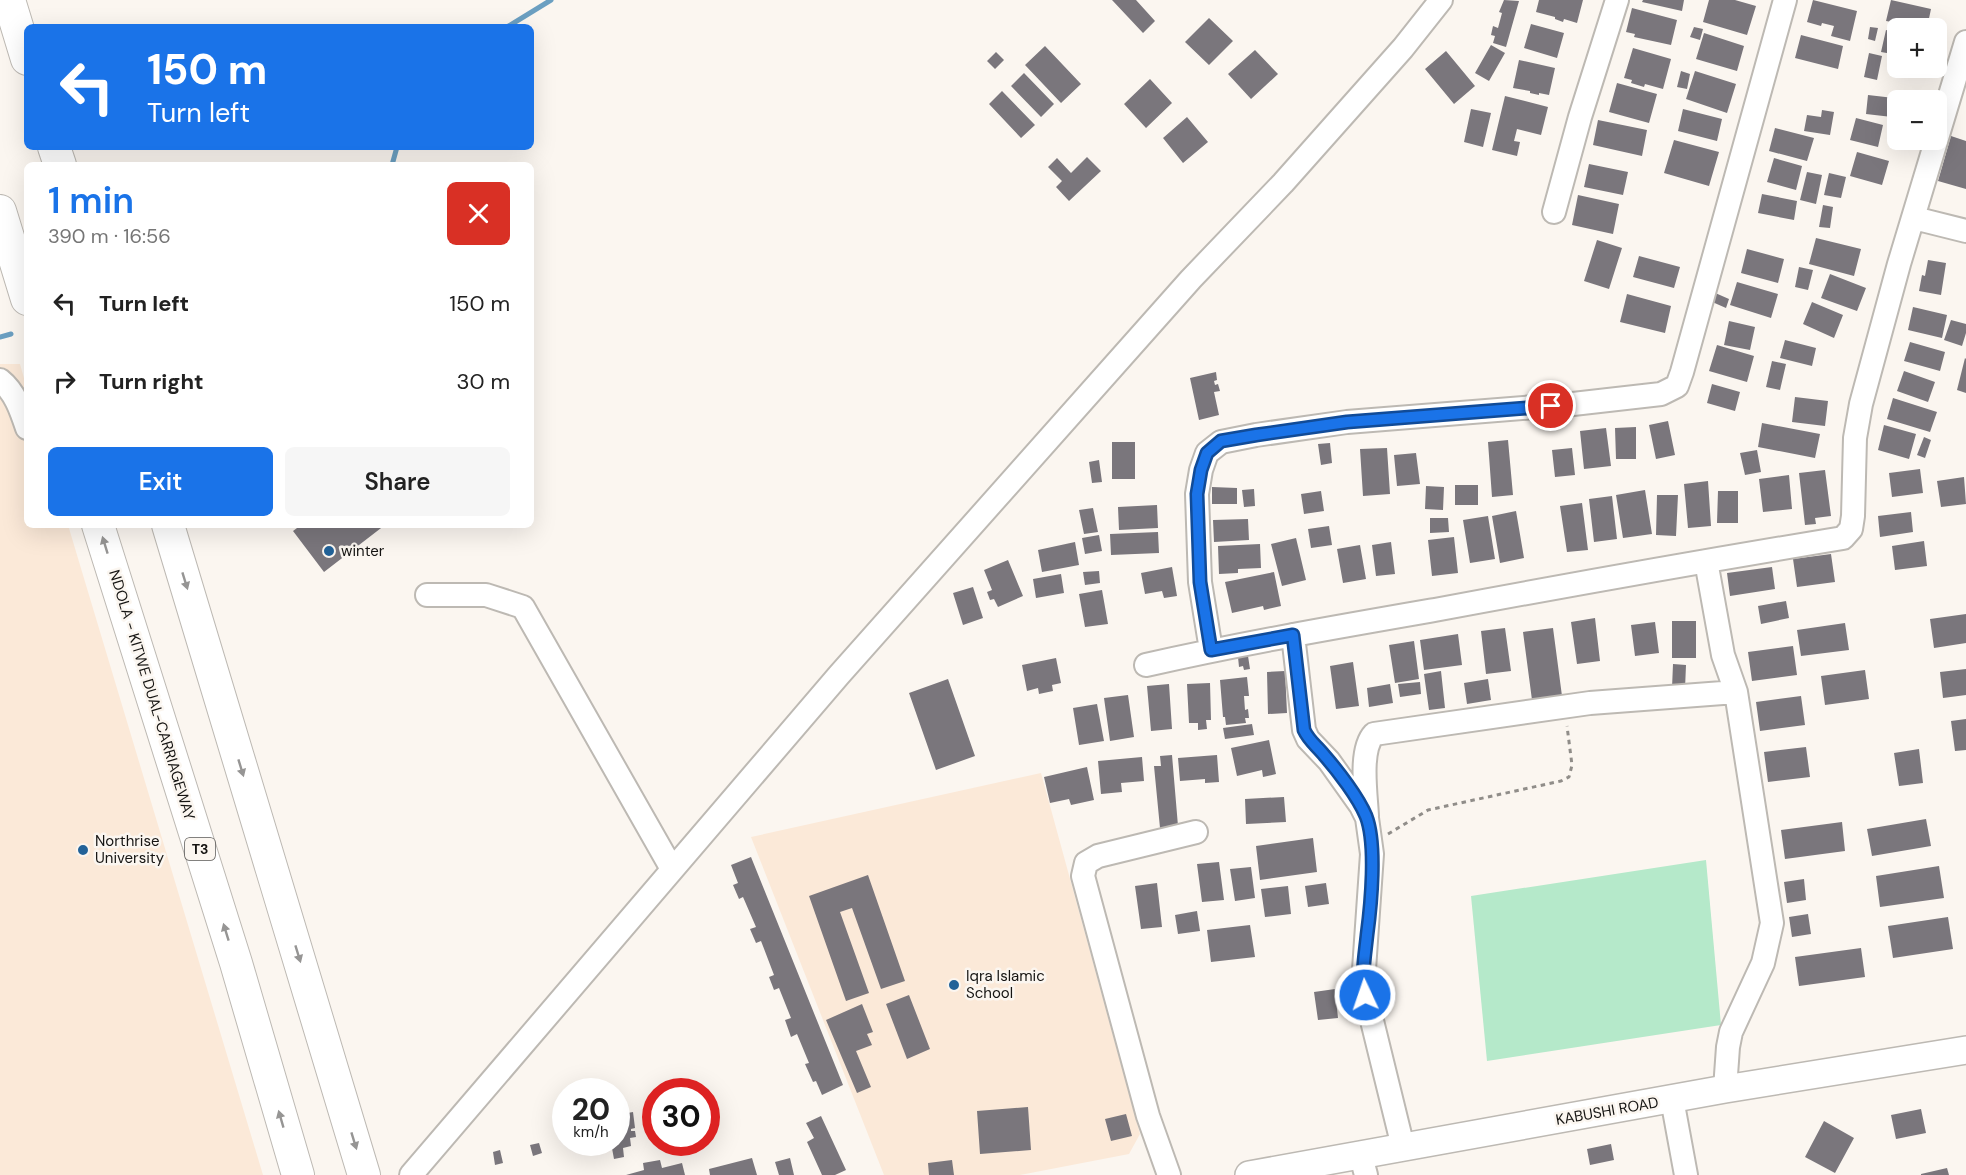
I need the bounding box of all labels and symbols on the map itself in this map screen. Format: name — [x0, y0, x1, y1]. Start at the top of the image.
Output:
pin — [1525, 380, 1576, 431]
one-way arrow — [100, 536, 109, 554]
place label: winter — [341, 541, 385, 561]
marker: winter — [322, 544, 336, 558]
street label: NDOLA - KITWE DUAL-CARRIAGEWAY — [104, 567, 200, 823]
one-way arrow — [181, 572, 190, 590]
one-way arrow — [237, 759, 246, 777]
place label: Northrise University — [95, 831, 165, 868]
road number: T3 — [185, 838, 215, 860]
marker: Northrise University — [76, 843, 90, 857]
one-way arrow — [221, 923, 230, 941]
one-way arrow — [294, 945, 303, 963]
position arrow — [1333, 963, 1397, 1027]
place label: Iqra Islamic School — [966, 966, 1045, 1003]
marker: Iqra Islamic School — [947, 978, 961, 992]
speed limit sign: 30 — [642, 1078, 720, 1156]
street label: KABUSHI ROAD — [1554, 1092, 1660, 1130]
one-way arrow — [276, 1110, 285, 1128]
one-way arrow — [350, 1132, 359, 1150]

